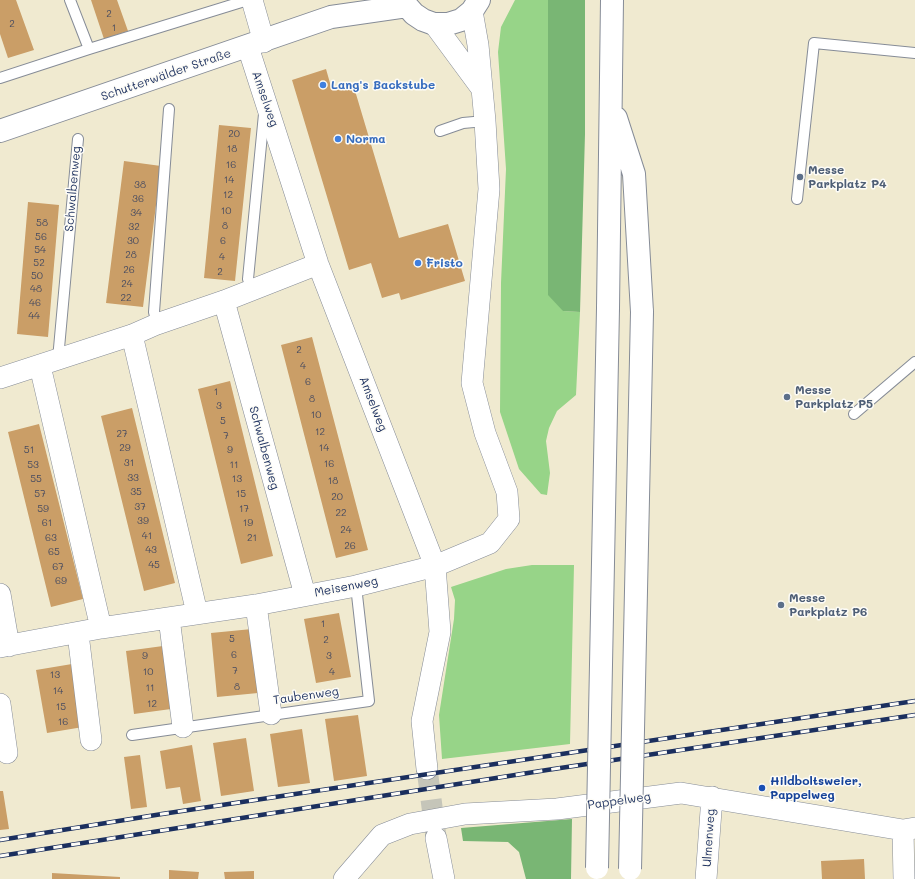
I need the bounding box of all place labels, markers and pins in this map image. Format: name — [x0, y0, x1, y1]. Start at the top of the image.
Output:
place label: Lang's Backstube — [331, 78, 435, 92]
marker: Lang's Backstube — [318, 80, 328, 90]
place label: Norma — [346, 132, 386, 146]
marker: Norma — [333, 134, 343, 144]
place label: Messe Parkplatz P4 — [808, 163, 887, 191]
marker: Messe Parkplatz P4 — [795, 172, 805, 182]
place label: Fristo — [426, 256, 463, 270]
marker: Fristo — [413, 258, 423, 268]
place label: Messe Parkplatz P5 — [795, 383, 873, 411]
marker: Messe Parkplatz P5 — [782, 392, 792, 402]
place label: Messe Parkplatz P6 — [789, 591, 867, 619]
marker: Messe Parkplatz P6 — [776, 600, 786, 610]
place label: Hildboltsweier, Pappelweg — [770, 774, 862, 802]
marker: Hildboltsweier, Pappelweg — [757, 783, 767, 793]

